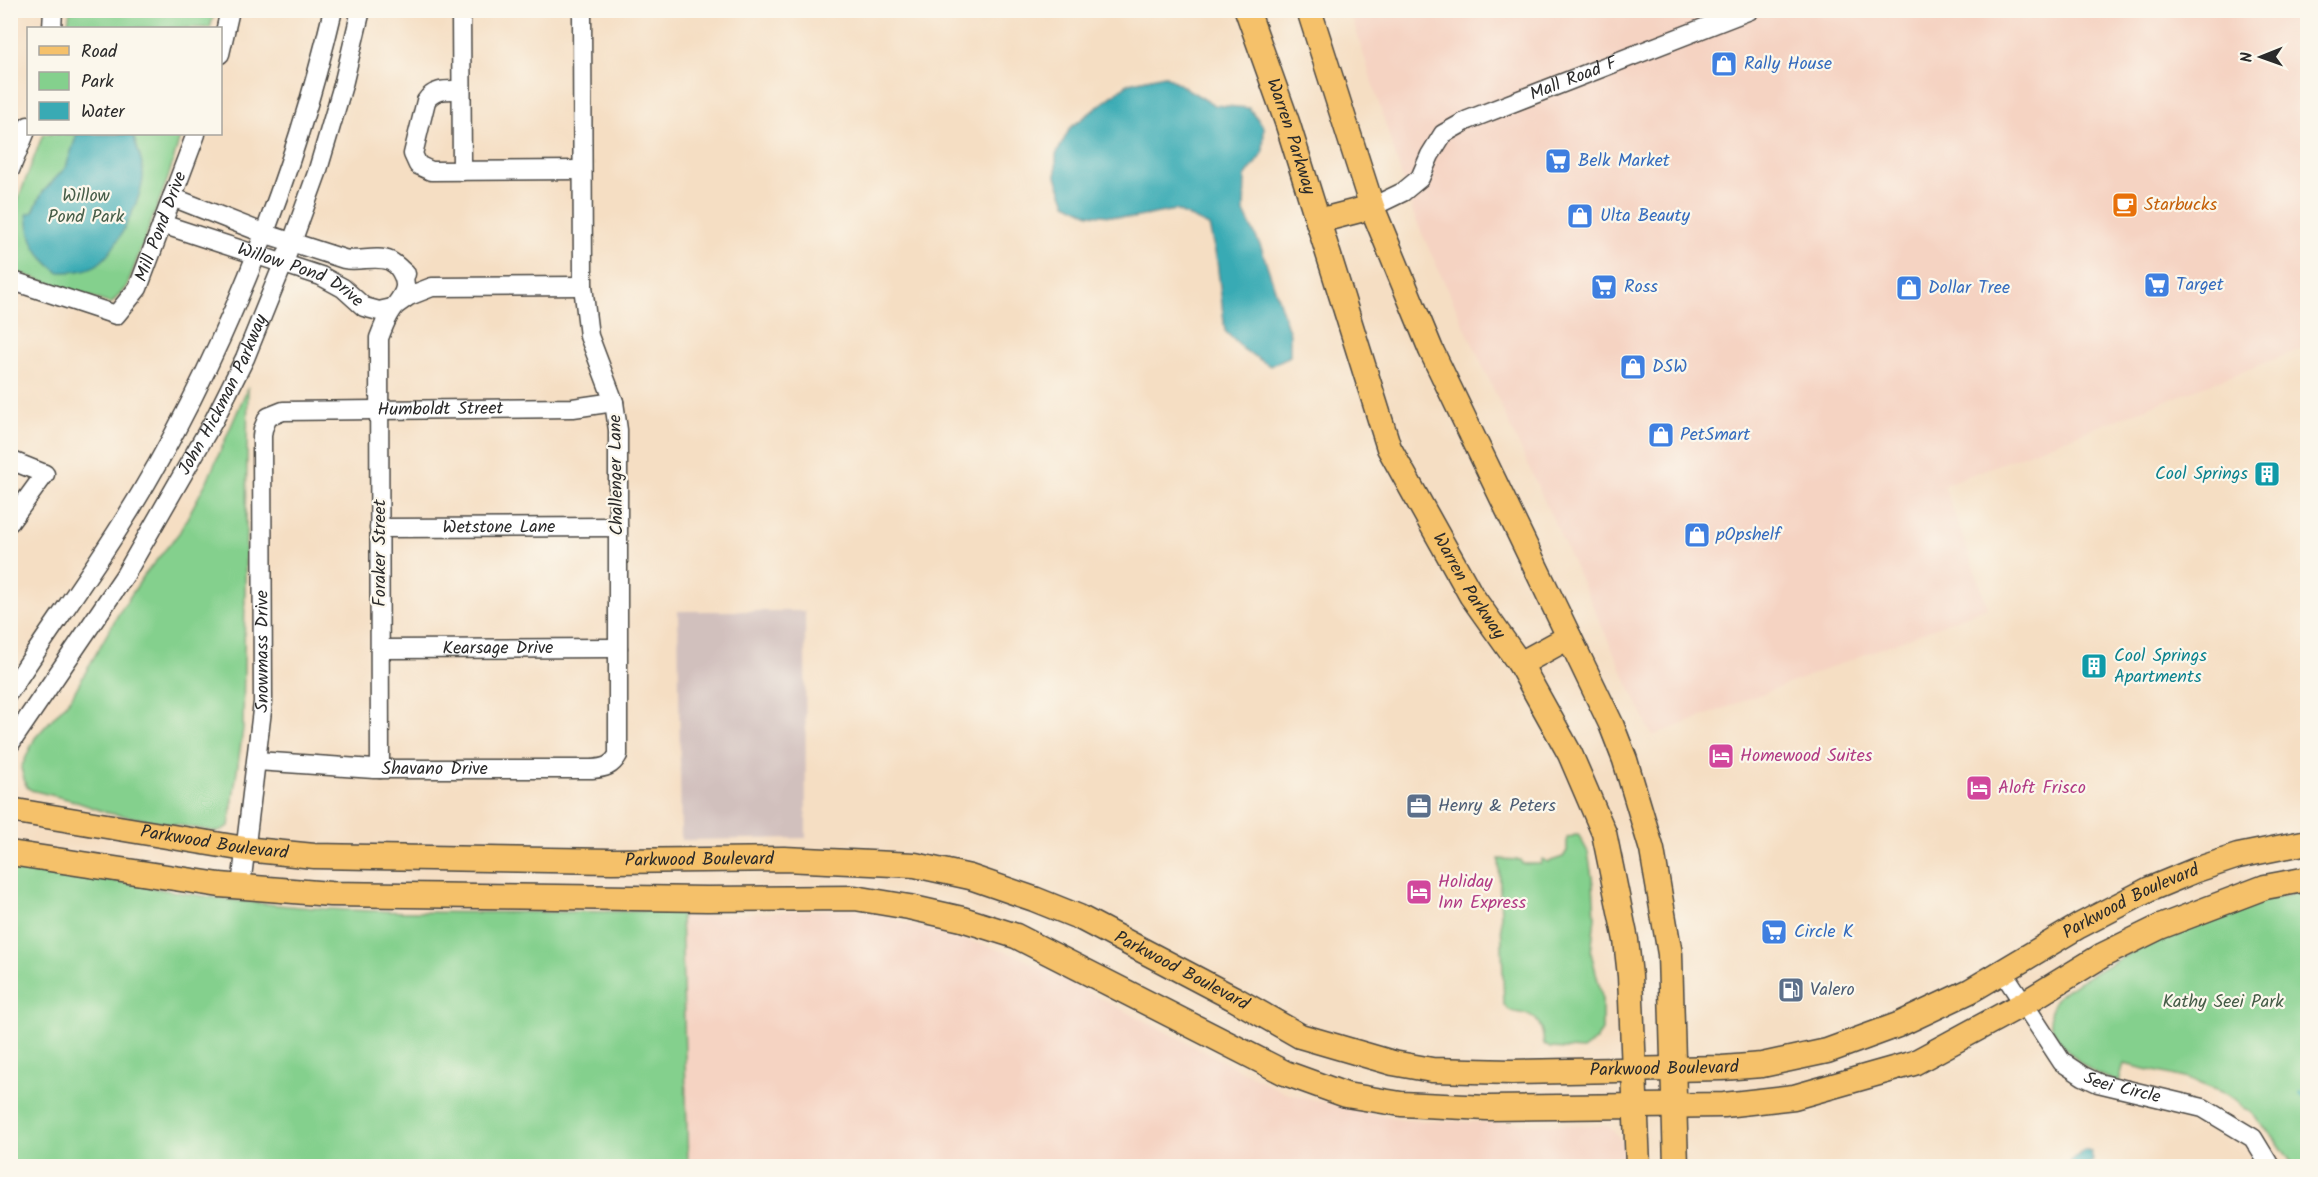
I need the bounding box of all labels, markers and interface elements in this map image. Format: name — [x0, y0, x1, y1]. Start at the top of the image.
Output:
legend — [27, 27, 222, 135]
north arrow — [2231, 27, 2291, 87]
text: Road — [81, 38, 118, 67]
street label: Mall Road F — [1525, 48, 1623, 109]
shop icon: Rally House — [1709, 49, 1739, 79]
place label: Rally House — [1744, 50, 1832, 79]
text: N — [2235, 52, 2260, 63]
text: Park — [81, 68, 114, 97]
street label: Warren Parkway — [1258, 74, 1324, 199]
text: Water — [81, 98, 126, 127]
supermarket icon: Belk Market — [1543, 146, 1573, 176]
place label: Belk Market — [1578, 147, 1671, 176]
street label: Mill Pond Drive — [127, 167, 195, 286]
park label: Willow Pond Park — [48, 182, 125, 232]
cafe icon: Starbucks — [2110, 190, 2140, 220]
place label: Starbucks — [2144, 191, 2217, 220]
shop icon: Ulta Beauty — [1565, 201, 1595, 231]
place label: Ulta Beauty — [1600, 202, 1690, 231]
street label: Willow Pond Drive — [233, 235, 370, 315]
supermarket icon: Target — [2142, 270, 2172, 300]
place label: Target — [2176, 271, 2225, 300]
supermarket icon: Ross — [1589, 272, 1619, 302]
place label: Ross — [1624, 273, 1658, 302]
shop icon: Dollar Tree — [1894, 273, 1924, 303]
place label: Dollar Tree — [1928, 274, 2010, 303]
street label: John Hickman Parkway — [171, 309, 276, 481]
shop icon: DSW — [1618, 352, 1648, 382]
place label: DSW — [1652, 353, 1687, 382]
street label: Humboldt Street — [377, 394, 505, 425]
street label: Challenger Lane — [601, 414, 633, 536]
shop icon: PetSmart — [1646, 420, 1676, 450]
place label: PetSmart — [1680, 421, 1751, 450]
building icon: Cool Springs — [2252, 459, 2282, 489]
place label: Cool Springs — [2155, 460, 2248, 489]
street label: Foraker Street — [366, 498, 395, 607]
street label: Wetstone Lane — [442, 513, 556, 542]
shop icon: pOpshelf — [1682, 520, 1712, 550]
place label: pOpshelf — [1715, 521, 1783, 550]
street label: Warren Parkway — [1425, 527, 1513, 646]
street label: Snowmass Drive — [247, 590, 278, 714]
street label: Kearsage Drive — [443, 634, 553, 663]
place label: Cool Springs Apartments — [2114, 642, 2207, 692]
building icon: Cool Springs Apartments — [2079, 651, 2109, 681]
hotel icon: Homewood Suites — [1706, 741, 1736, 771]
place label: Homewood Suites — [1740, 742, 1873, 771]
street label: Shavano Drive — [382, 755, 488, 784]
hotel icon: Aloft Frisco — [1964, 773, 1994, 803]
place label: Aloft Frisco — [1998, 774, 2086, 803]
office icon: Henry & Peters — [1404, 791, 1434, 821]
place label: Henry & Peters — [1438, 792, 1556, 821]
street label: Parkwood Boulevard — [138, 817, 291, 868]
street label: Parkwood Boulevard — [625, 845, 775, 875]
street label: Parkwood Boulevard — [2057, 855, 2205, 947]
place label: Holiday Inn Express — [1438, 868, 1527, 918]
hotel icon: Holiday Inn Express — [1404, 877, 1434, 907]
supermarket icon: Circle K — [1759, 917, 1789, 947]
place label: Circle K — [1794, 918, 1854, 947]
street label: Parkwood Boulevard — [1109, 923, 1255, 1019]
fuel station icon: Valero — [1776, 975, 1806, 1005]
place label: Valero — [1810, 976, 1855, 1005]
park label: Kathy Seei Park — [2162, 988, 2284, 1017]
street label: Parkwood Boulevard — [1589, 1052, 1741, 1085]
street label: Seei Circle — [2078, 1064, 2164, 1112]

